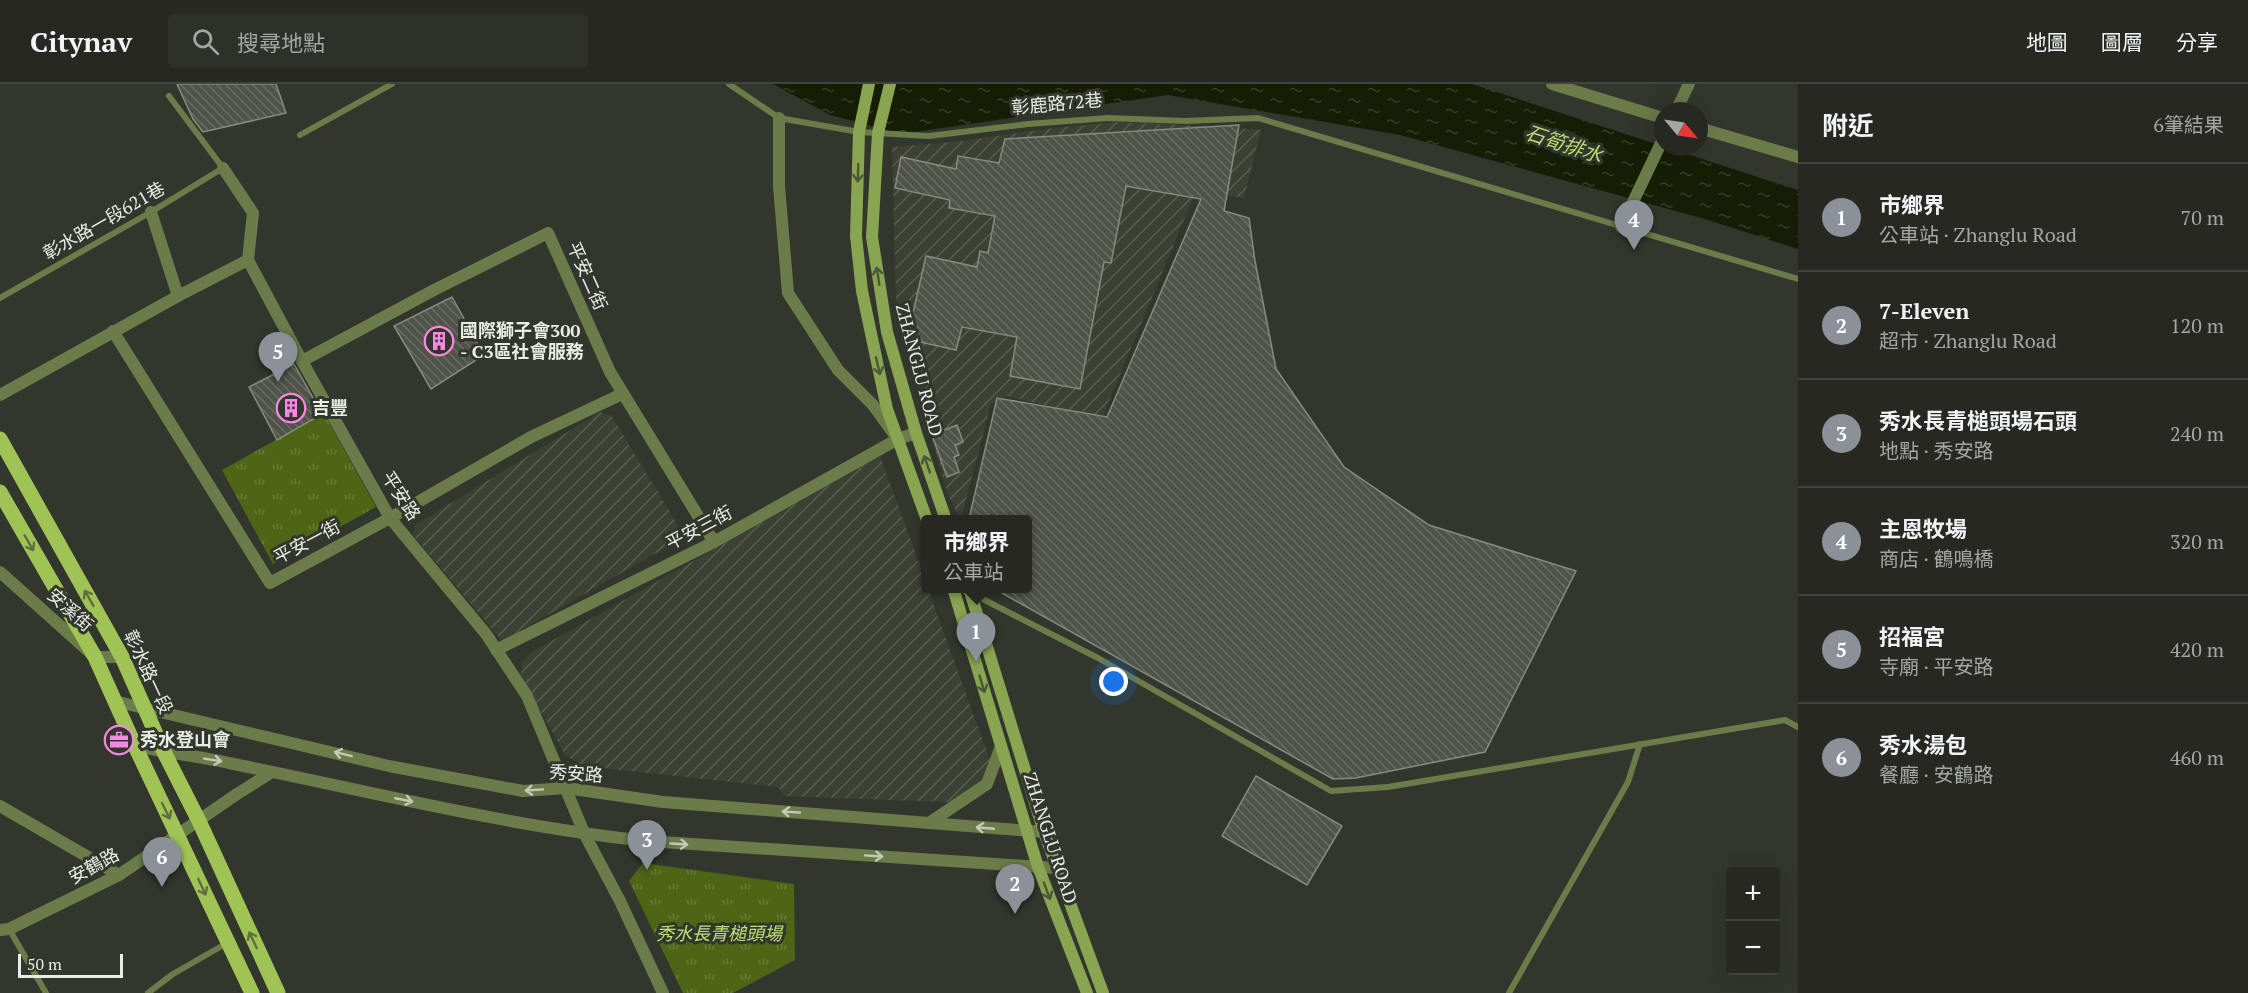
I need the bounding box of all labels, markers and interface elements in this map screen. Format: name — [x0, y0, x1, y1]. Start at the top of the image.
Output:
search box — [168, 14, 588, 68]
text: Citynav — [30, 23, 132, 60]
icon: search — [189, 25, 222, 58]
text: 搜尋地點 — [237, 28, 325, 57]
text: 地圖 — [2026, 28, 2068, 56]
text: 圖層 — [2101, 28, 2143, 56]
text: 分享 — [2176, 28, 2218, 56]
street label: 彰鹿路72巷 — [1010, 87, 1103, 119]
north arrow — [1654, 102, 1708, 156]
text: 附近 — [1822, 108, 1874, 142]
text: 6筆結果 — [2153, 111, 2224, 138]
water label: 石筍排水 — [1522, 118, 1607, 169]
one-way arrow — [852, 163, 864, 183]
street label: 彰水路一段621巷 — [38, 176, 169, 265]
text: 市鄉界 — [1879, 190, 1945, 219]
pin: 4 — [1614, 200, 1654, 250]
text: 1 — [1836, 204, 1847, 231]
text: 70 m — [2181, 204, 2224, 231]
text: 公車站 · Zhanglu Road — [1879, 221, 2077, 248]
street label: 平安二街 — [562, 238, 614, 313]
one-way arrow — [873, 266, 884, 286]
text: 7-Eleven — [1879, 296, 1970, 325]
street label: ZHANGLU ROAD — [891, 301, 949, 439]
text: 2 — [1836, 312, 1847, 339]
text: 120 m — [2170, 312, 2224, 339]
place label: 國際獅子會300 - C3區社會服務 — [460, 318, 584, 363]
building icon: 國際獅子會300 - C3區社會服務 — [423, 325, 455, 357]
text: 超市 · Zhanglu Road — [1879, 327, 2057, 354]
pin: 5 — [258, 332, 298, 382]
one-way arrow — [873, 356, 884, 375]
building icon: 吉豐 — [275, 392, 307, 424]
place label: 吉豐 — [312, 395, 348, 419]
text: 秀水長青槌頭場石頭 — [1879, 406, 2077, 435]
text: 3 — [1836, 420, 1847, 447]
text: 240 m — [2170, 420, 2224, 447]
text: 地點 · 秀安路 — [1879, 437, 1994, 464]
one-way arrow — [920, 455, 931, 474]
street label: 平安路 — [377, 466, 427, 525]
street label: 平安三街 — [661, 500, 736, 555]
street label: 平安一街 — [269, 514, 344, 569]
text: 主恩牧場 — [1879, 514, 1967, 543]
popup — [921, 515, 1032, 593]
text: 市鄉界 — [943, 527, 1010, 556]
text: 4 — [1836, 528, 1847, 555]
text: 320 m — [2170, 528, 2224, 555]
one-way arrow — [23, 534, 35, 551]
text: 商店 · 鶴鳴橋 — [1879, 545, 1994, 572]
text: 公車站 — [943, 558, 1003, 585]
street label: 安溪街 — [43, 582, 99, 636]
one-way arrow — [83, 590, 95, 607]
pin: 1 — [956, 612, 996, 662]
text: 招福宮 — [1879, 622, 1945, 651]
street label: 彰水路一段 — [119, 626, 179, 717]
text: 5 — [1836, 636, 1847, 663]
text: 420 m — [2170, 636, 2224, 663]
text: 寺廟 · 平安路 — [1879, 653, 1994, 680]
your location — [1099, 667, 1128, 696]
one-way arrow — [977, 675, 988, 694]
office icon: 秀水登山會 — [103, 724, 135, 756]
place label: 秀水登山會 — [140, 727, 231, 751]
text: 秀水湯包 — [1879, 730, 1967, 759]
text: 6 — [1836, 744, 1847, 771]
text: 460 m — [2170, 744, 2224, 771]
one-way arrow — [334, 748, 353, 760]
one-way arrow — [203, 755, 222, 766]
street label: 秀安路 — [548, 759, 604, 787]
text: 餐廳 · 安鶴路 — [1879, 761, 1994, 788]
street label: ZHANGLU ROAD — [1018, 769, 1083, 906]
one-way arrow — [525, 785, 545, 796]
one-way arrow — [394, 795, 413, 806]
one-way arrow — [161, 801, 173, 819]
one-way arrow — [781, 806, 801, 817]
pin: 3 — [628, 820, 666, 870]
one-way arrow — [976, 822, 996, 833]
pin: 6 — [142, 838, 182, 887]
one-way arrow — [669, 838, 689, 849]
street label: 安鶴路 — [64, 842, 123, 889]
one-way arrow — [863, 851, 883, 862]
pin: 2 — [996, 864, 1034, 914]
map controls — [1726, 867, 1780, 975]
button: + — [1726, 867, 1780, 921]
one-way arrow — [197, 877, 209, 895]
one-way arrow — [1042, 881, 1053, 899]
park label: 秀水長青槌頭場 — [656, 921, 784, 945]
button: − — [1726, 921, 1780, 975]
one-way arrow — [247, 931, 259, 949]
scale bar — [18, 951, 123, 978]
text: 50 m — [27, 953, 62, 975]

